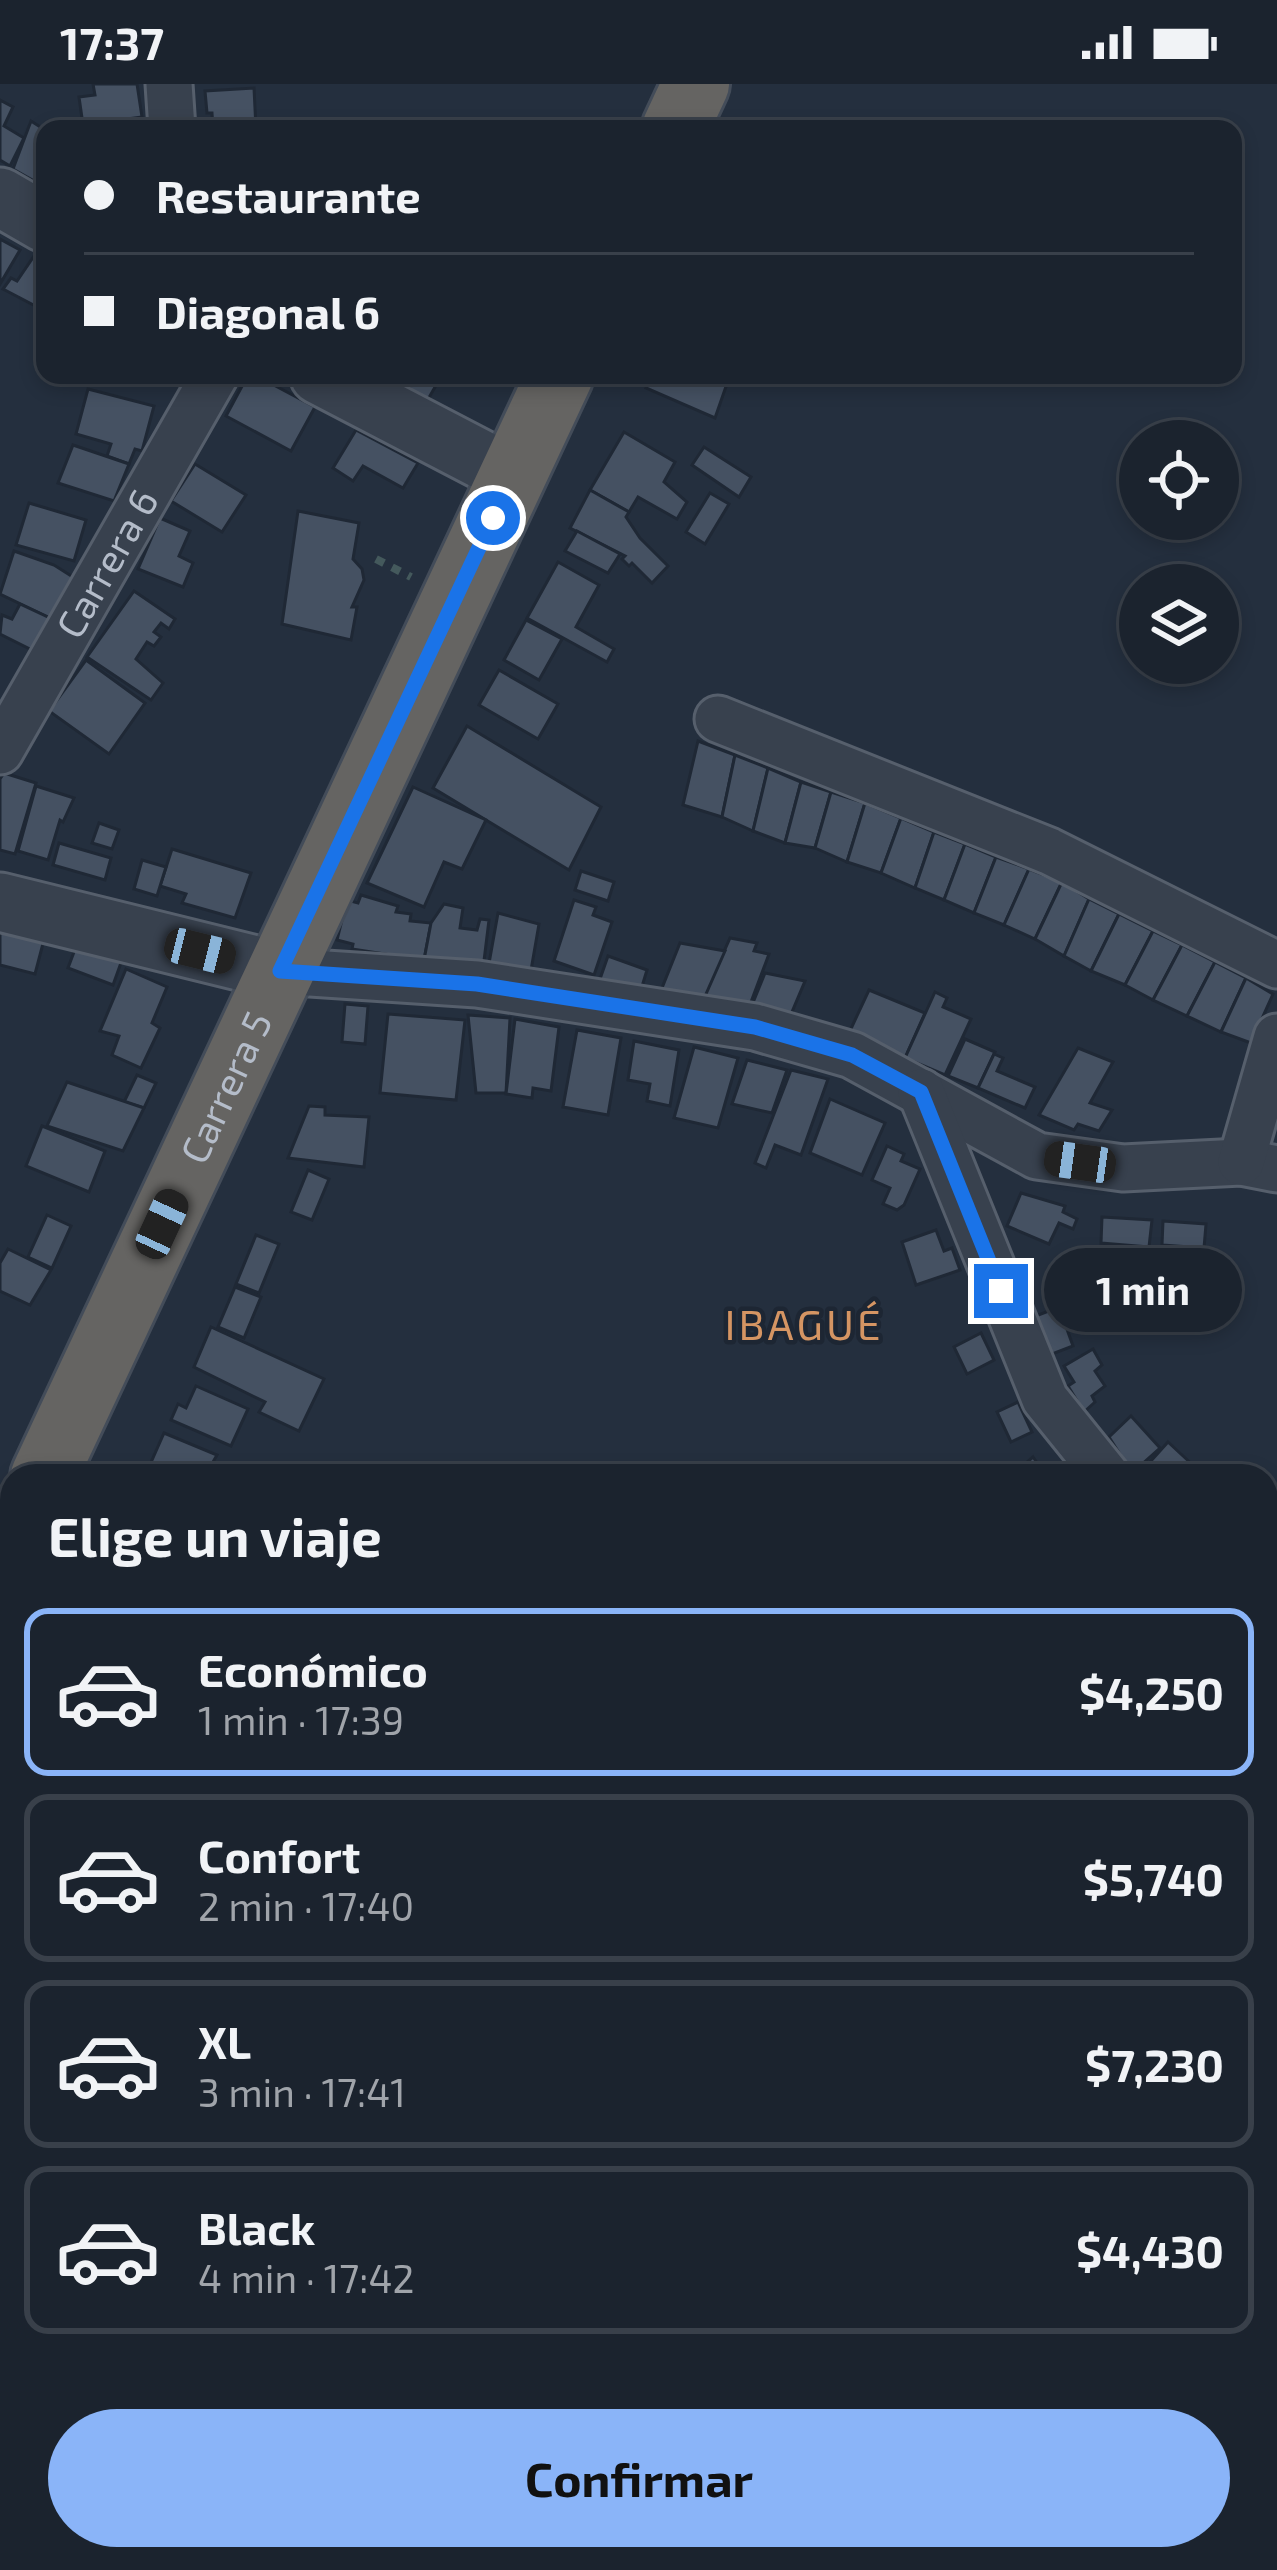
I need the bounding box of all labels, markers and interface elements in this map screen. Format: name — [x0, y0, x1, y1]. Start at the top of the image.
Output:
text: 17:37 — [60, 15, 164, 69]
text: Restaurante — [156, 168, 421, 222]
text: Diagonal 6 — [156, 284, 380, 338]
map controls — [1119, 420, 1239, 684]
button: locate — [1119, 420, 1239, 540]
street label: Carrera 6 — [45, 480, 167, 645]
route start — [466, 491, 520, 545]
button: layers — [1119, 564, 1239, 684]
car — [161, 925, 239, 977]
street label: Carrera 5 — [169, 1004, 280, 1170]
car — [1042, 1139, 1118, 1185]
car — [130, 1184, 194, 1264]
callout: 1 min — [1043, 1249, 1241, 1333]
route end — [974, 1264, 1028, 1318]
text: 1 min — [1096, 1266, 1190, 1313]
district label: IBAGUÉ — [725, 1298, 883, 1348]
text: Elige un viaje — [48, 1503, 382, 1568]
icon: car — [54, 1638, 162, 1746]
text: Económico — [198, 1642, 428, 1696]
text: $4,250 — [1079, 1665, 1224, 1719]
text: 1 min · 17:39 — [198, 1696, 404, 1743]
icon: car — [54, 1824, 162, 1932]
text: Confort — [198, 1828, 360, 1882]
text: $5,740 — [1083, 1851, 1224, 1905]
text: 2 min · 17:40 — [198, 1882, 414, 1929]
icon: car — [54, 2010, 162, 2118]
text: XL — [198, 2014, 251, 2068]
text: $7,230 — [1085, 2037, 1224, 2091]
text: 3 min · 17:41 — [198, 2068, 406, 2115]
icon: car — [54, 2196, 162, 2304]
text: Black — [198, 2200, 315, 2254]
text: $4,430 — [1076, 2223, 1224, 2277]
text: 4 min · 17:42 — [198, 2254, 414, 2301]
button: Confirmar — [48, 2409, 1230, 2547]

